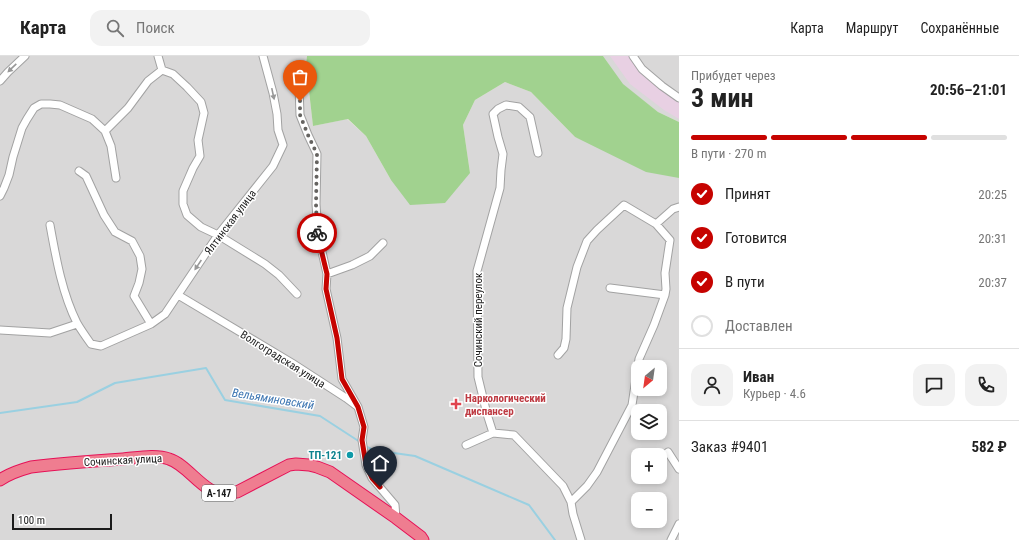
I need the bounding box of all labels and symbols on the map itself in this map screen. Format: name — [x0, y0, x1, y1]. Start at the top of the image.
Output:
pin — [283, 60, 317, 101]
one-way arrow — [7, 63, 17, 73]
one-way arrow — [270, 87, 276, 100]
street label: Ялтинская улица — [202, 187, 259, 257]
courier — [297, 213, 337, 253]
one-way arrow — [194, 260, 202, 270]
street label: Сочинский переулок — [472, 272, 485, 367]
street label: Волгоградская улица — [238, 328, 327, 391]
north arrow — [631, 360, 667, 396]
water label: Вельяминовский — [231, 386, 315, 412]
place label: Наркологический диспансер — [465, 392, 546, 418]
marker: Наркологический диспансер — [450, 398, 462, 410]
pin — [363, 446, 397, 487]
place label: ТП-121 — [309, 449, 342, 462]
marker: ТП-121 — [345, 450, 355, 460]
street label: Сочинская улица — [84, 452, 162, 469]
road number: А-147 — [202, 485, 236, 501]
scale bar — [12, 512, 112, 531]

